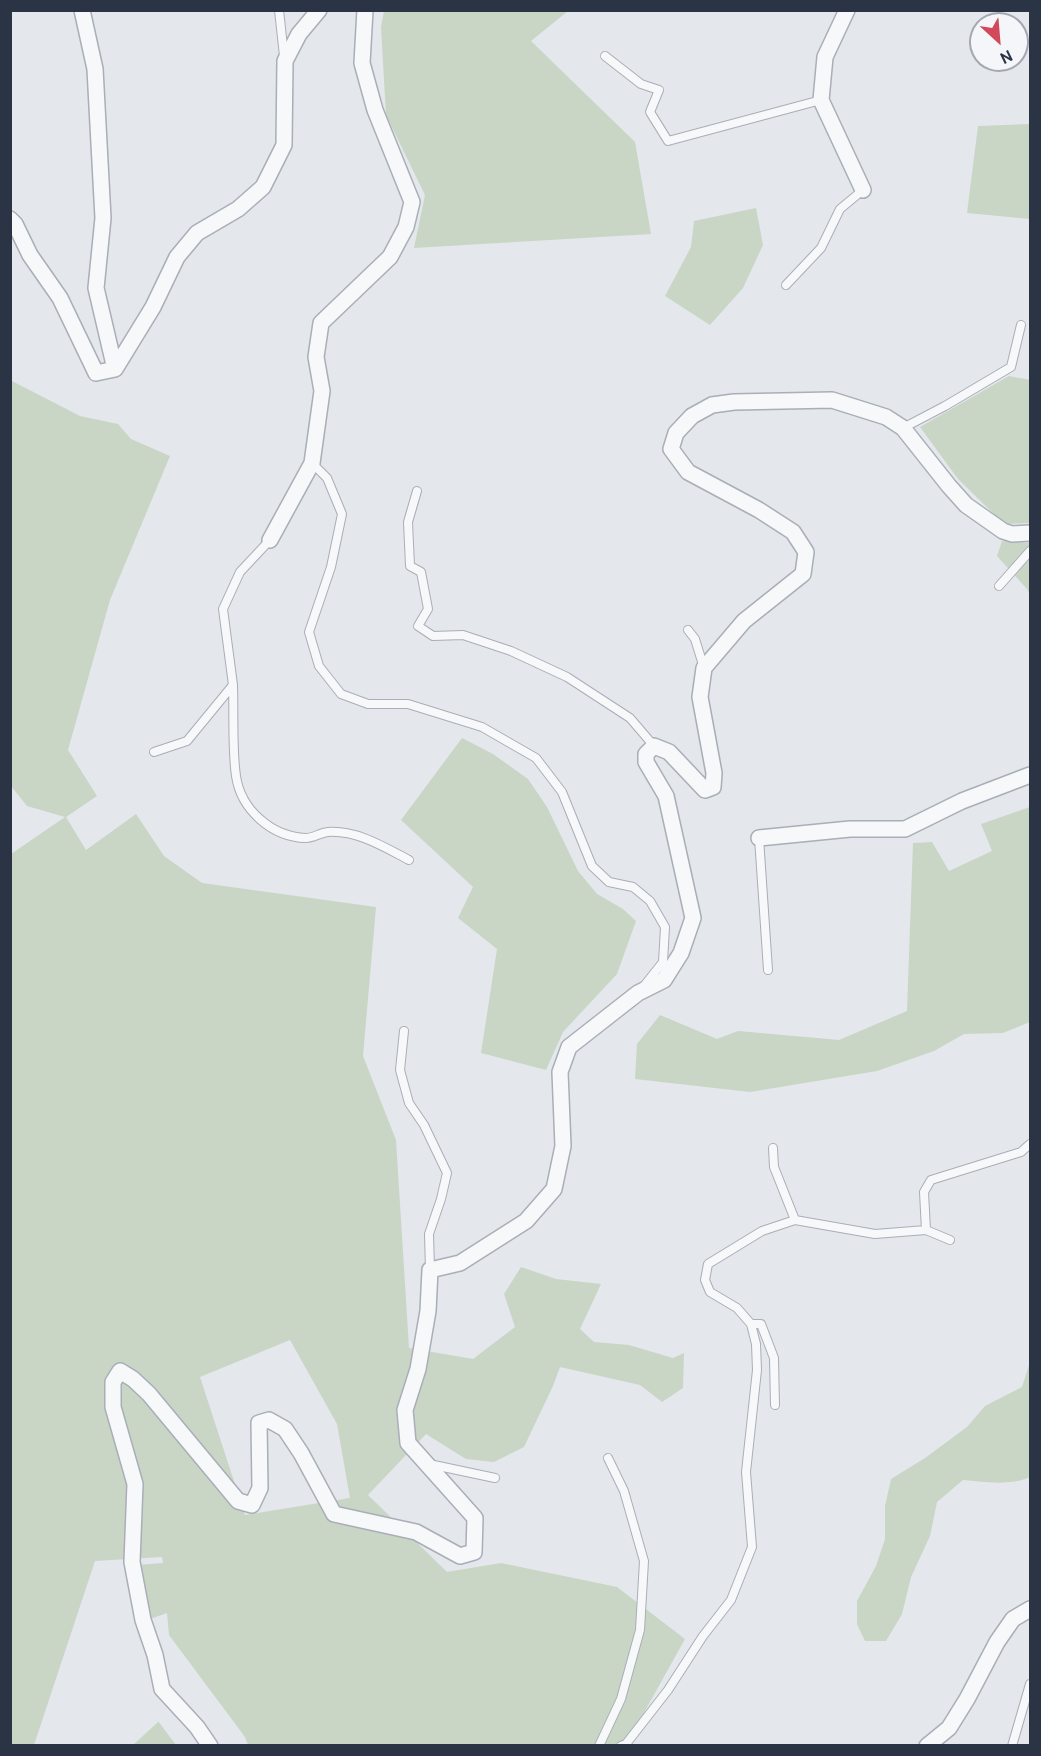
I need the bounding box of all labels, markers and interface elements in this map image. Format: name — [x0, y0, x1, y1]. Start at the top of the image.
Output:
north arrow — [969, 12, 1029, 72]
text: N — [997, 46, 1015, 68]

